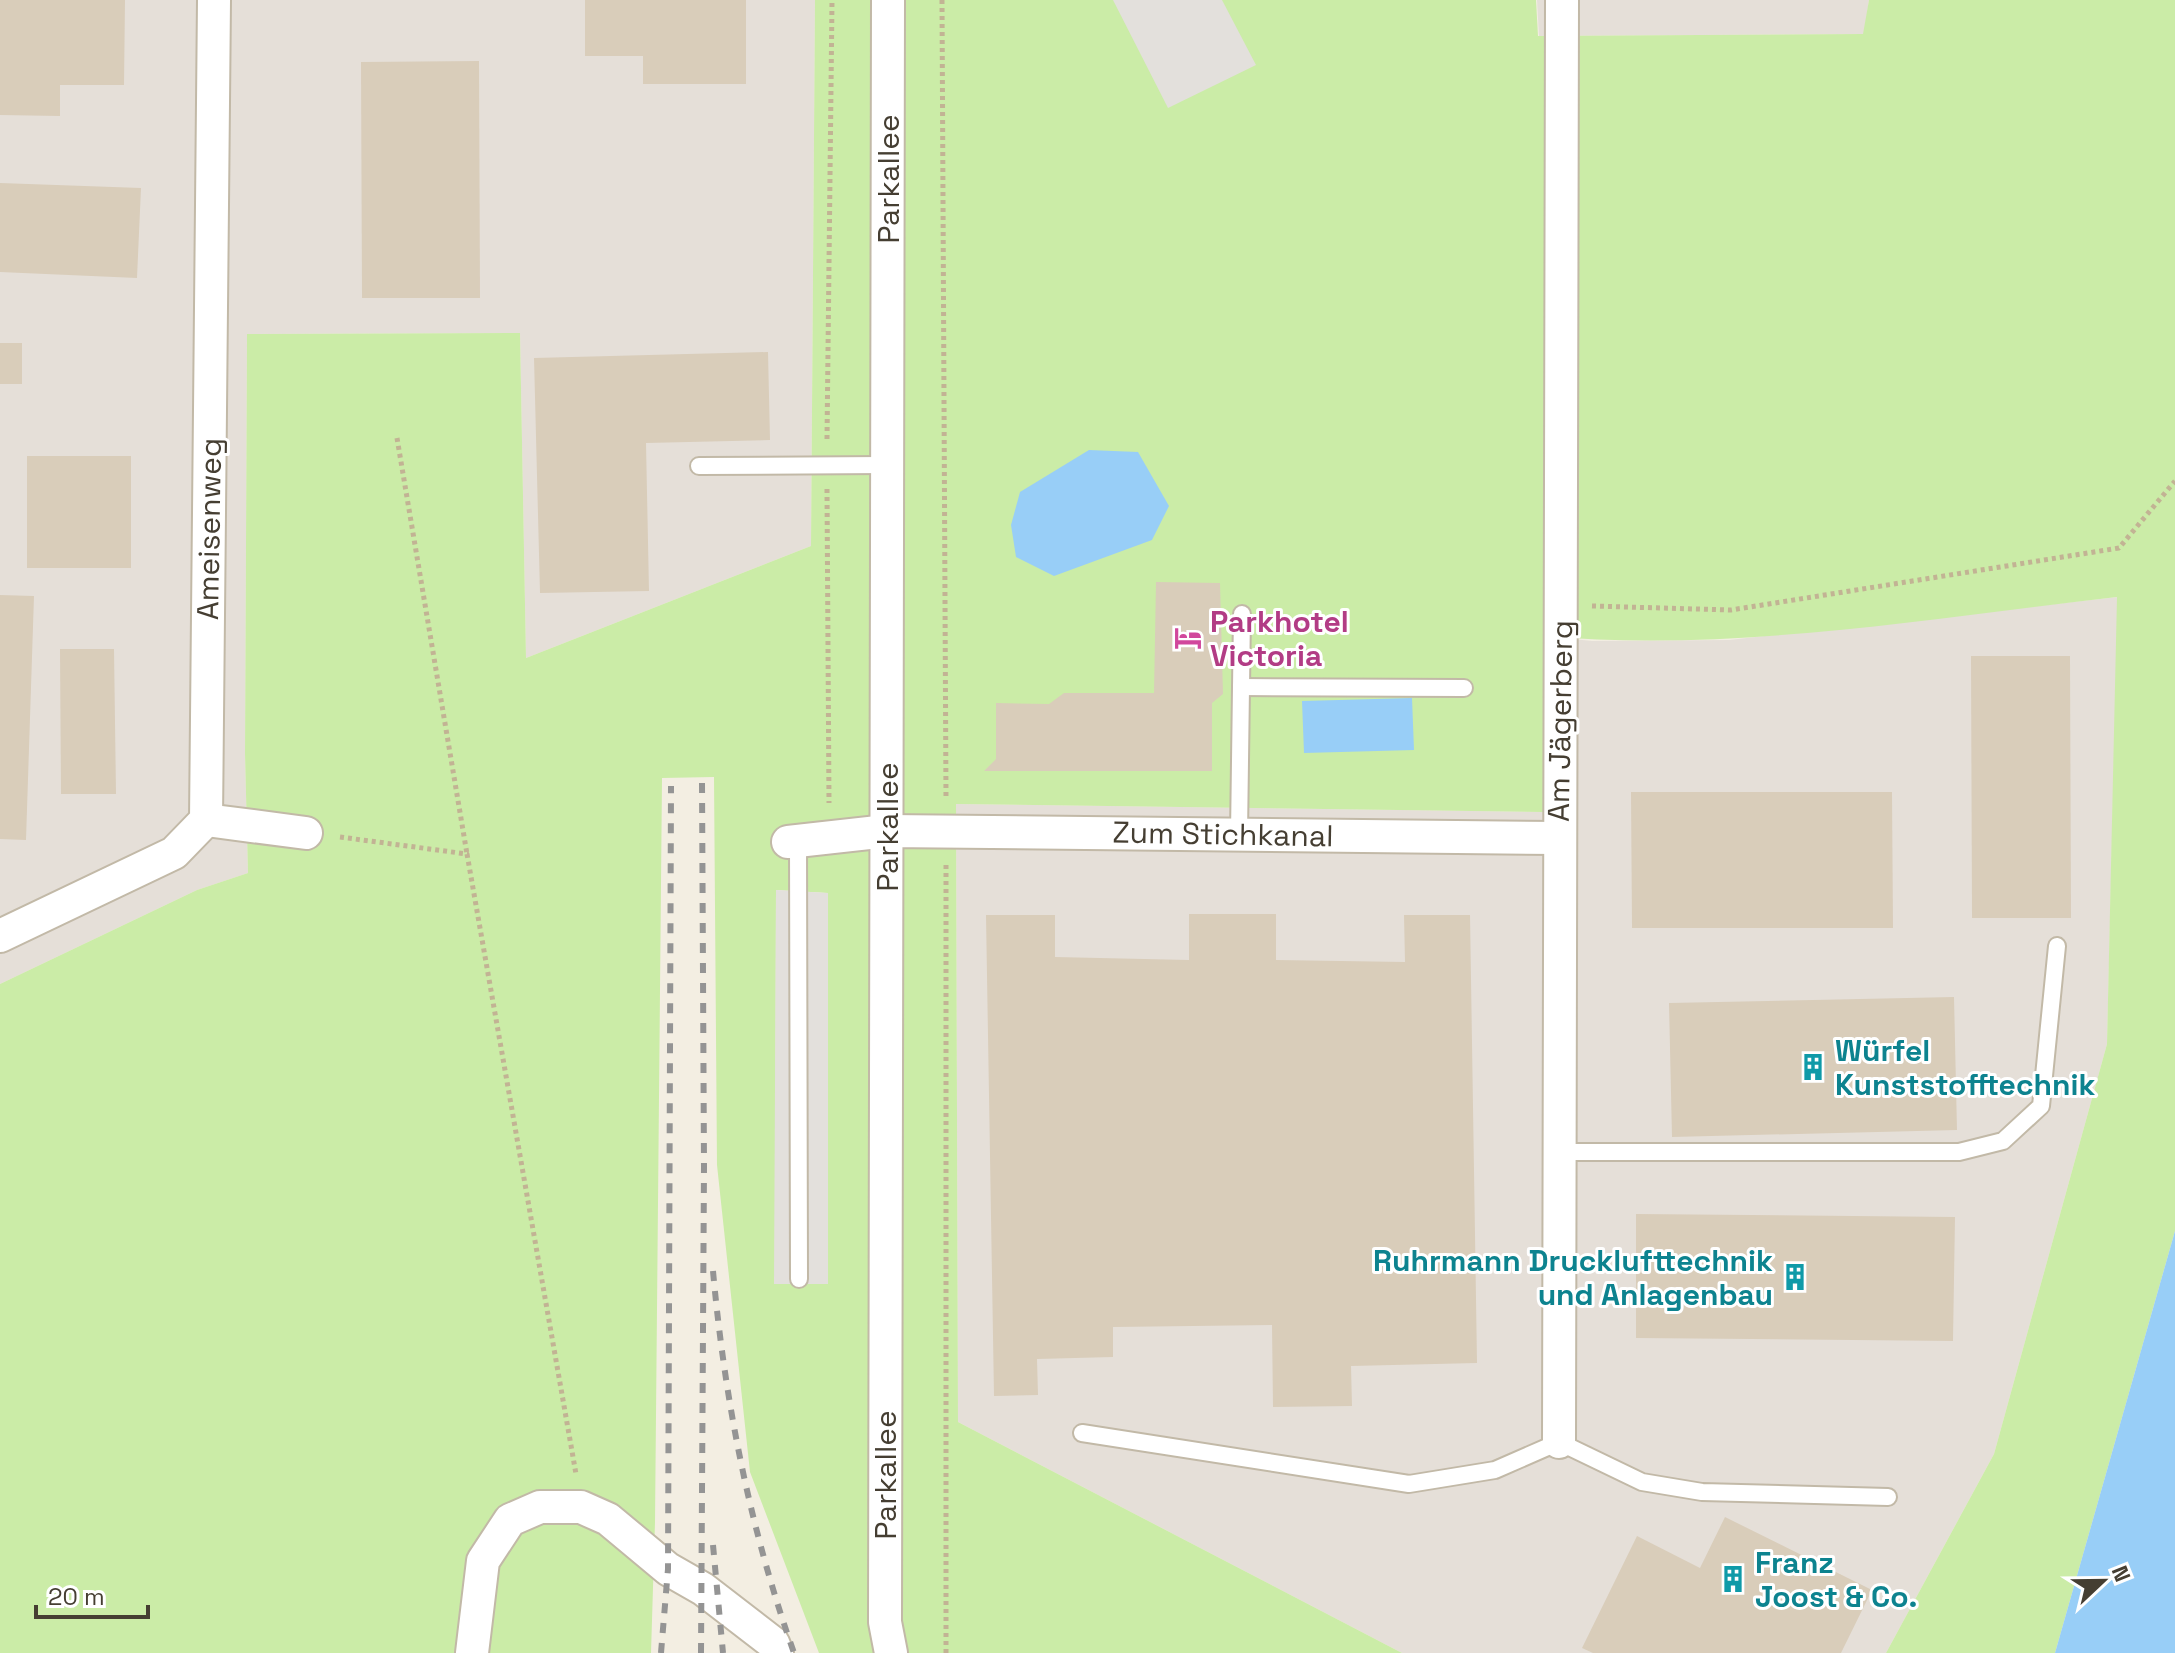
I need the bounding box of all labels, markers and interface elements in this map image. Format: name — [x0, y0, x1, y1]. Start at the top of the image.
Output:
street label: Parkallee — [869, 114, 908, 244]
street label: Ameisenweg — [188, 437, 230, 621]
place label: Parkhotel Victoria — [1210, 602, 1349, 675]
street label: Am Jägerberg — [1539, 620, 1581, 822]
hotel icon: Parkhotel Victoria — [1173, 623, 1203, 653]
street label: Parkallee — [868, 762, 907, 892]
street label: Zum Stichkanal — [1112, 813, 1334, 855]
place label: Würfel Kunststofftechnik — [1835, 1031, 2095, 1104]
building icon: Würfel Kunststofftechnik — [1798, 1052, 1828, 1082]
place label: Ruhrmann Drucklufttechnik und Anlagenbau — [1373, 1241, 1773, 1314]
building icon: Ruhrmann Drucklufttechnik und Anlagenbau — [1780, 1262, 1810, 1292]
street label: Parkallee — [866, 1410, 905, 1540]
north arrow — [2063, 1541, 2143, 1621]
place label: Franz Joost & Co. — [1755, 1543, 1917, 1616]
text: N — [2106, 1561, 2137, 1586]
building icon: Franz Joost & Co. — [1718, 1564, 1748, 1594]
scale bar — [36, 1569, 148, 1619]
text: 20 m — [48, 1581, 105, 1612]

